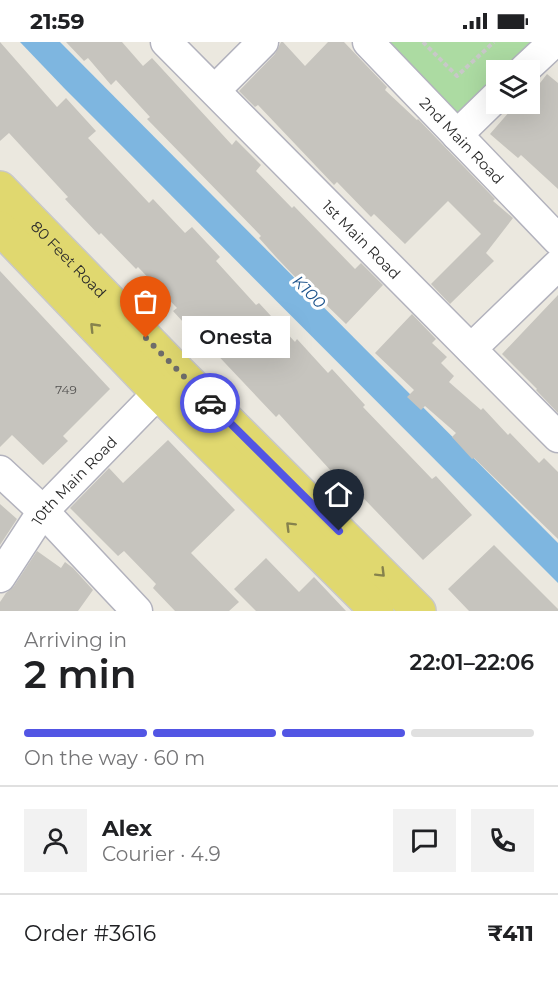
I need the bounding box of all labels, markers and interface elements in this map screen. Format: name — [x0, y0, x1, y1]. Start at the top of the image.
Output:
text: 21:59 — [30, 8, 84, 35]
map controls — [486, 60, 540, 114]
button: layers — [486, 60, 540, 114]
street label: 2nd Main Road — [416, 93, 508, 188]
street label: 1st Main Road — [319, 196, 405, 283]
street label: 80 Feet Road — [27, 216, 111, 301]
water label: K100 — [289, 272, 330, 313]
pin — [120, 276, 171, 338]
icon: bag — [129, 285, 162, 318]
callout: Onesta — [182, 317, 290, 359]
one-way arrow — [91, 323, 102, 334]
text: Onesta — [199, 325, 273, 349]
courier — [180, 373, 240, 433]
house number: 749 — [55, 382, 77, 397]
icon: car — [194, 387, 227, 420]
street label: 10th Main Road — [27, 432, 121, 529]
pin — [313, 469, 364, 531]
icon: home — [322, 478, 355, 511]
one-way arrow — [287, 522, 298, 533]
one-way arrow — [374, 566, 384, 577]
text: Arriving in — [24, 628, 127, 652]
text: 22:01–22:06 — [410, 649, 534, 676]
text: 2 min — [24, 650, 137, 698]
text: On the way · 60 m — [24, 746, 205, 770]
button: person — [24, 809, 87, 872]
button: chat — [393, 809, 456, 872]
button: phone — [471, 809, 534, 872]
text: Alex — [102, 815, 152, 842]
text: Courier · 4.9 — [102, 842, 221, 866]
text: Order #3616 — [24, 920, 156, 947]
text: ₹411 — [487, 920, 534, 947]

